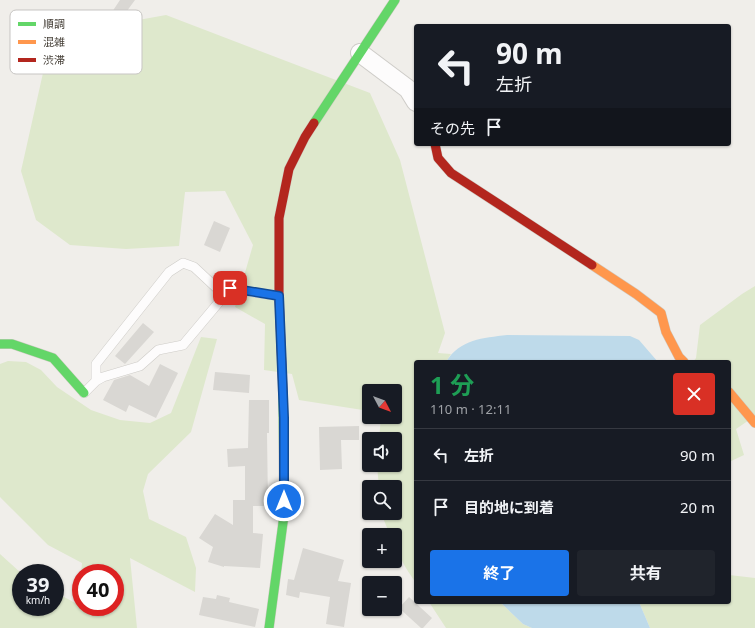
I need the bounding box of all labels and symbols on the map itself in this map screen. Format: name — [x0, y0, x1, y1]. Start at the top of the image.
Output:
legend — [10, 10, 142, 74]
text: 順調 — [43, 16, 65, 31]
text: 混雑 — [43, 34, 65, 49]
text: 渋滞 — [43, 52, 65, 67]
pin — [213, 271, 247, 305]
north arrow — [362, 384, 402, 424]
position arrow — [263, 480, 305, 522]
speed limit sign: 40 — [72, 564, 124, 616]

